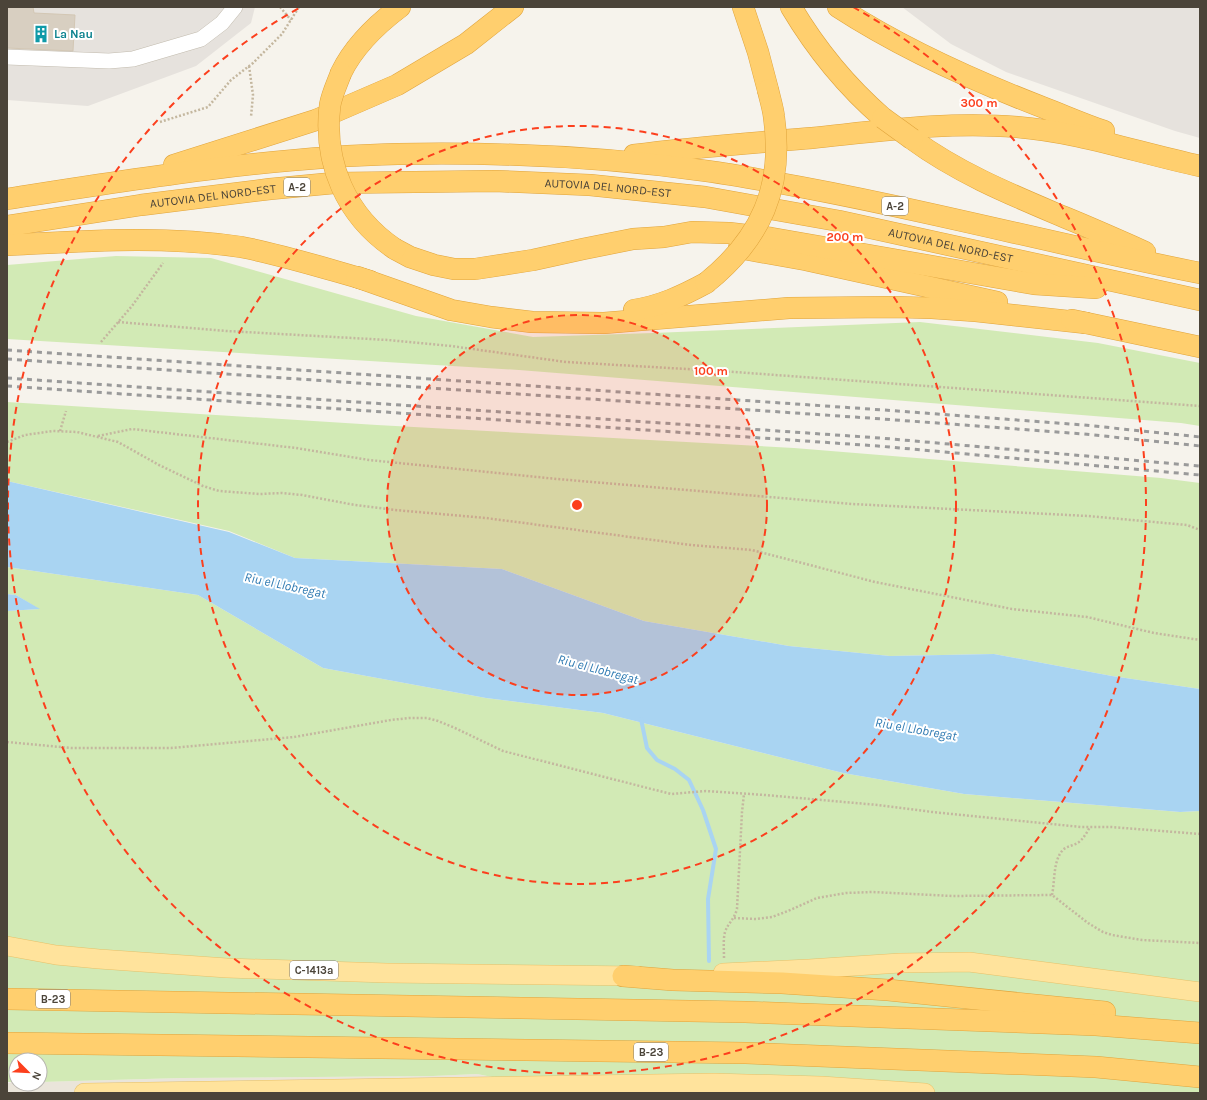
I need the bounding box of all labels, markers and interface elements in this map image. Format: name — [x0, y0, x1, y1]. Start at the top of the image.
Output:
building icon: La Nau — [31, 24, 51, 44]
place label: La Nau — [54, 27, 93, 41]
text: 300 m — [960, 96, 998, 110]
street label: AUTOVIA DEL NORD-EST — [544, 176, 672, 200]
road number: A-2 — [284, 178, 310, 196]
street label: AUTOVIA DEL NORD-EST — [149, 181, 276, 211]
road number: A-2 — [882, 197, 908, 215]
street label: AUTOVIA DEL NORD-EST — [887, 225, 1014, 266]
text: 200 m — [827, 230, 863, 244]
text: 100 m — [694, 364, 728, 378]
centre of rings — [570, 498, 584, 512]
water label: Riu el Llobregat — [243, 569, 328, 601]
water label: Riu el Llobregat — [556, 651, 640, 687]
water label: Riu el Llobregat — [874, 714, 959, 744]
road number: C-1413a — [290, 961, 338, 979]
road number: B-23 — [36, 990, 70, 1008]
road number: B-23 — [634, 1043, 668, 1061]
north arrow — [8, 1052, 48, 1092]
text: N — [29, 1070, 44, 1082]

